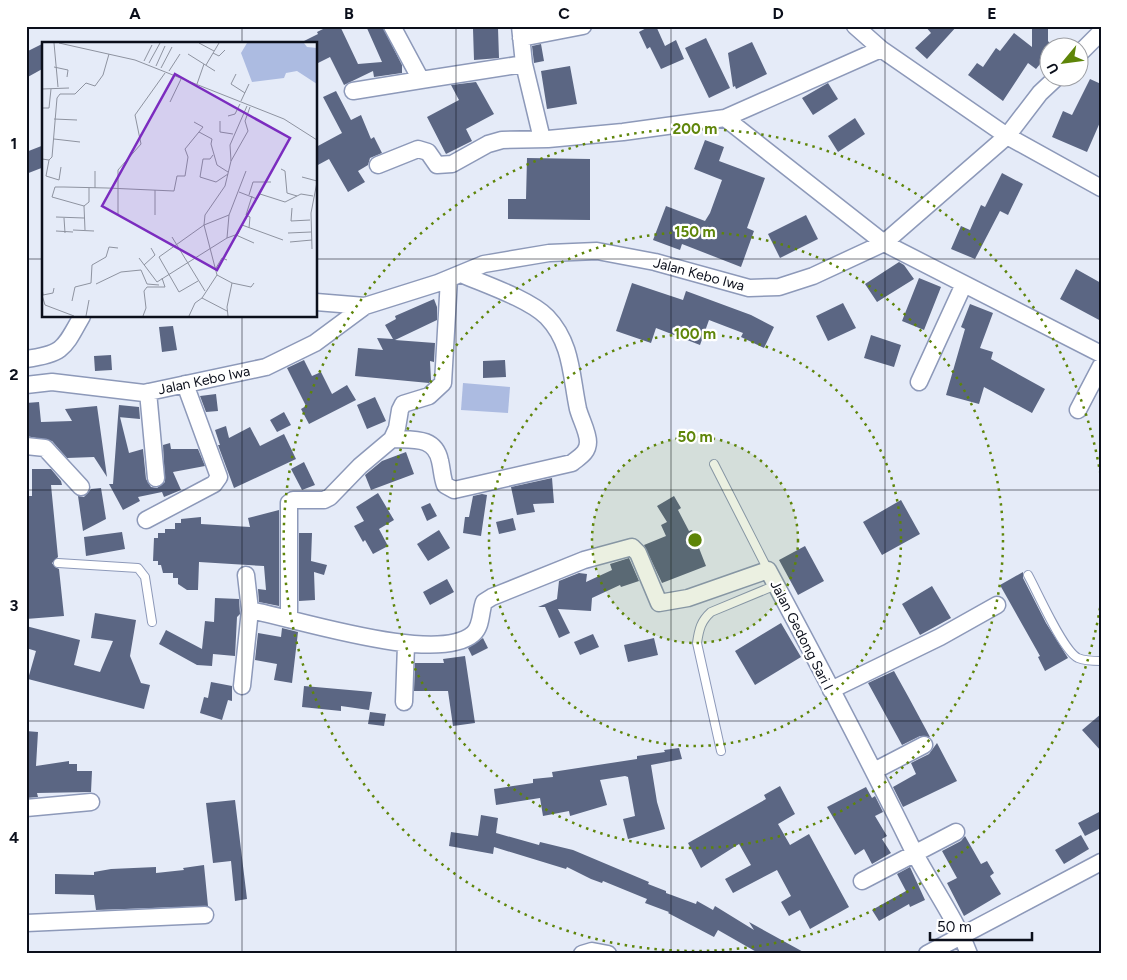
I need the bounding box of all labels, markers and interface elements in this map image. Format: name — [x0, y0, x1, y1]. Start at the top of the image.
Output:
text: A — [129, 4, 141, 23]
text: B — [344, 4, 354, 23]
text: C — [558, 4, 570, 23]
text: D — [772, 4, 784, 23]
text: E — [987, 4, 997, 23]
north arrow — [1040, 38, 1090, 88]
inset map — [42, 42, 318, 318]
text: U — [1043, 60, 1063, 76]
text: 200 m — [673, 120, 717, 138]
text: 1 — [11, 134, 17, 153]
text: 150 m — [674, 223, 716, 241]
street label: Jalan Kebo Iwa — [652, 254, 746, 295]
text: 100 m — [674, 325, 716, 343]
street label: Jalan Kebo Iwa — [157, 362, 252, 399]
text: 2 — [9, 365, 19, 384]
text: 50 m — [677, 428, 713, 446]
centre of rings — [686, 531, 704, 549]
street label: Jalan Gedong Sari I — [767, 578, 837, 693]
text: 3 — [10, 596, 19, 615]
text: 4 — [9, 828, 19, 847]
scale bar — [930, 910, 1032, 942]
text: 50 m — [937, 918, 972, 936]

